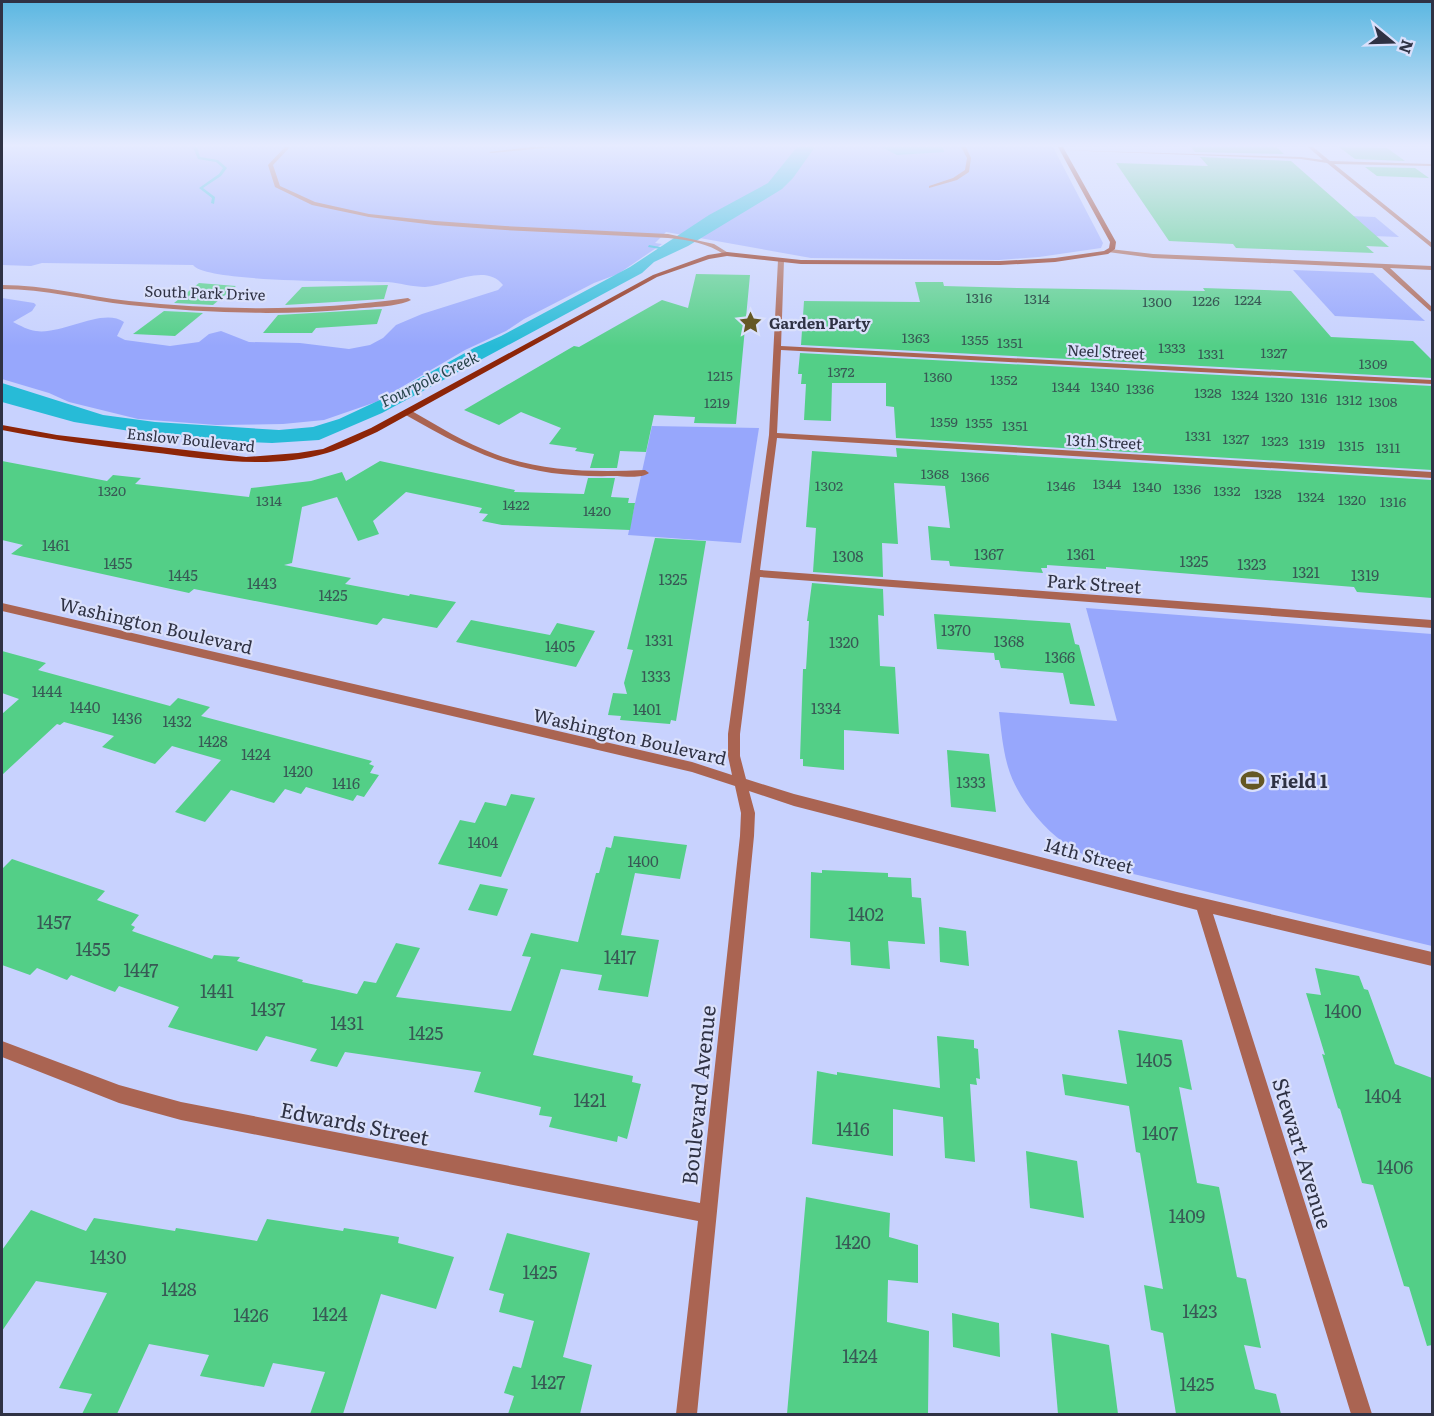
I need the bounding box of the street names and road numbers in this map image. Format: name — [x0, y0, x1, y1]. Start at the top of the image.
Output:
street label: South Park Drive — [144, 278, 266, 306]
street label: Neel Street — [1066, 337, 1146, 365]
street label: Enslow Boulevard — [126, 421, 256, 457]
street label: 13th Street — [1065, 428, 1143, 454]
street label: Park Street — [1046, 566, 1143, 600]
street label: Washington Boulevard — [57, 590, 255, 660]
street label: Washington Boulevard — [531, 701, 729, 771]
street label: 14th Street — [1042, 830, 1137, 880]
street label: Boulevard Avenue — [672, 1004, 722, 1186]
street label: Stewart Avenue — [1266, 1074, 1342, 1233]
street label: Edwards Street — [278, 1092, 433, 1152]

